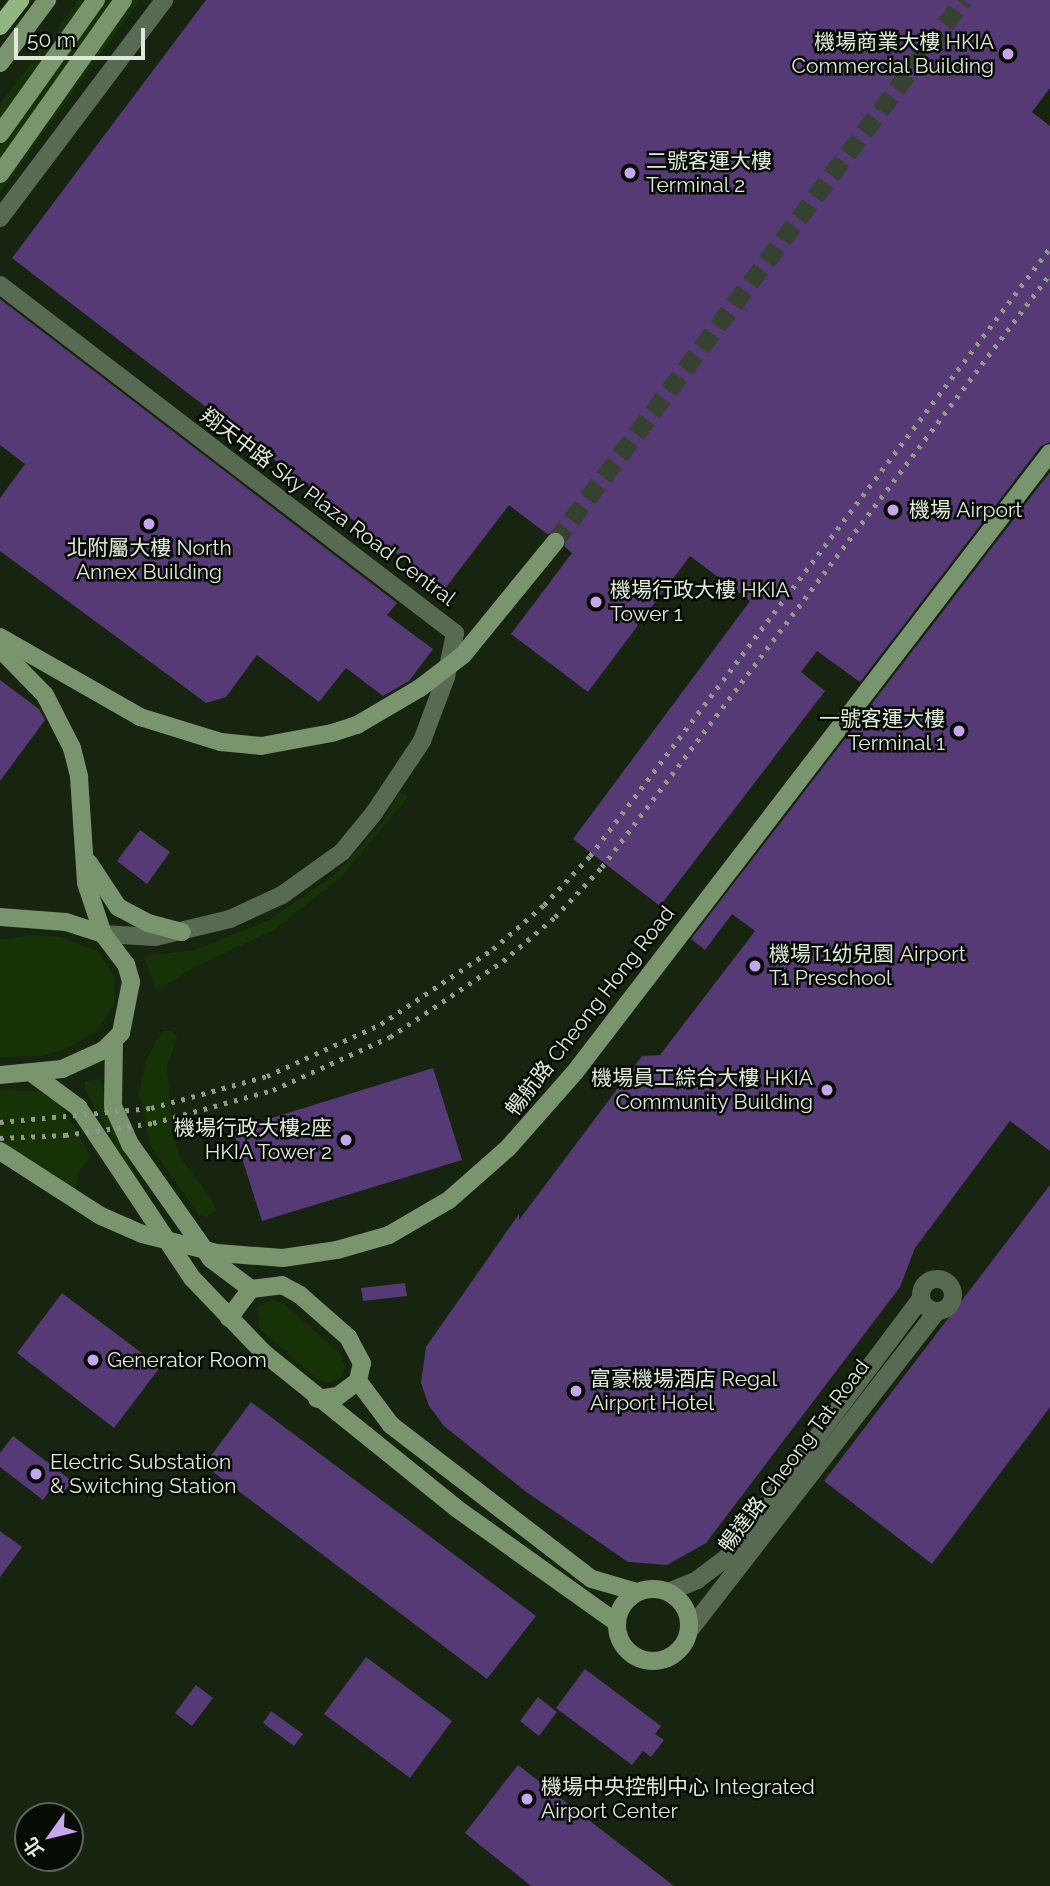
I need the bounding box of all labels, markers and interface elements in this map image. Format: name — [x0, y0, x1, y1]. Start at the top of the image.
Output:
scale bar — [18, 14, 149, 58]
text: 50 m — [27, 27, 76, 52]
place label: 機場商業大樓 HKIA Commercial Building — [791, 29, 994, 79]
marker: 機場商業大樓 HKIA Commercial Building — [1000, 46, 1016, 62]
place label: 二號客運大樓 Terminal 2 — [646, 148, 772, 198]
marker: 二號客運大樓 Terminal 2 — [620, 163, 640, 183]
street label: 翔天中路 Sky Plaza Road Central — [195, 403, 461, 611]
place label: 機場 Airport — [909, 497, 1022, 523]
marker: 機場 Airport — [883, 500, 903, 520]
marker: 北附屬大樓 North Annex Building — [141, 516, 157, 532]
place label: 北附屬大樓 North Annex Building — [66, 535, 232, 585]
place label: 機場行政大樓 HKIA Tower 1 — [610, 577, 790, 627]
marker: 機場行政大樓 HKIA Tower 1 — [588, 594, 604, 610]
place label: 一號客運大樓 Terminal 1 — [819, 706, 945, 756]
marker: 一號客運大樓 Terminal 1 — [951, 723, 967, 739]
street label: 暢航路 Cheong Hong Road — [500, 901, 680, 1121]
place label: 機場T1幼兒園 Airport T1 Preschool — [769, 941, 966, 991]
marker: 機場T1幼兒園 Airport T1 Preschool — [747, 958, 763, 974]
place label: 機場員工綜合大樓 HKIA Community Building — [591, 1065, 813, 1115]
marker: 機場員工綜合大樓 HKIA Community Building — [819, 1082, 835, 1098]
place label: 機場行政大樓2座 HKIA Tower 2 — [174, 1115, 332, 1165]
marker: 機場行政大樓2座 HKIA Tower 2 — [338, 1132, 354, 1148]
place label: Generator Room — [107, 1347, 267, 1373]
marker: Generator Room — [85, 1352, 101, 1368]
street label: 暢達路 Cheong Tat Road — [713, 1355, 875, 1557]
place label: 富豪機場酒店 Regal Airport Hotel — [590, 1366, 777, 1416]
marker: 富豪機場酒店 Regal Airport Hotel — [568, 1383, 584, 1399]
place label: Electric Substation & Switching Station — [50, 1449, 237, 1499]
marker: Electric Substation & Switching Station — [28, 1466, 44, 1482]
place label: 機場中央控制中心 Integrated Airport Center — [541, 1774, 815, 1824]
marker: 機場中央控制中心 Integrated Airport Center — [519, 1791, 535, 1807]
north arrow — [14, 1802, 84, 1872]
text: 北 — [19, 1834, 48, 1862]

